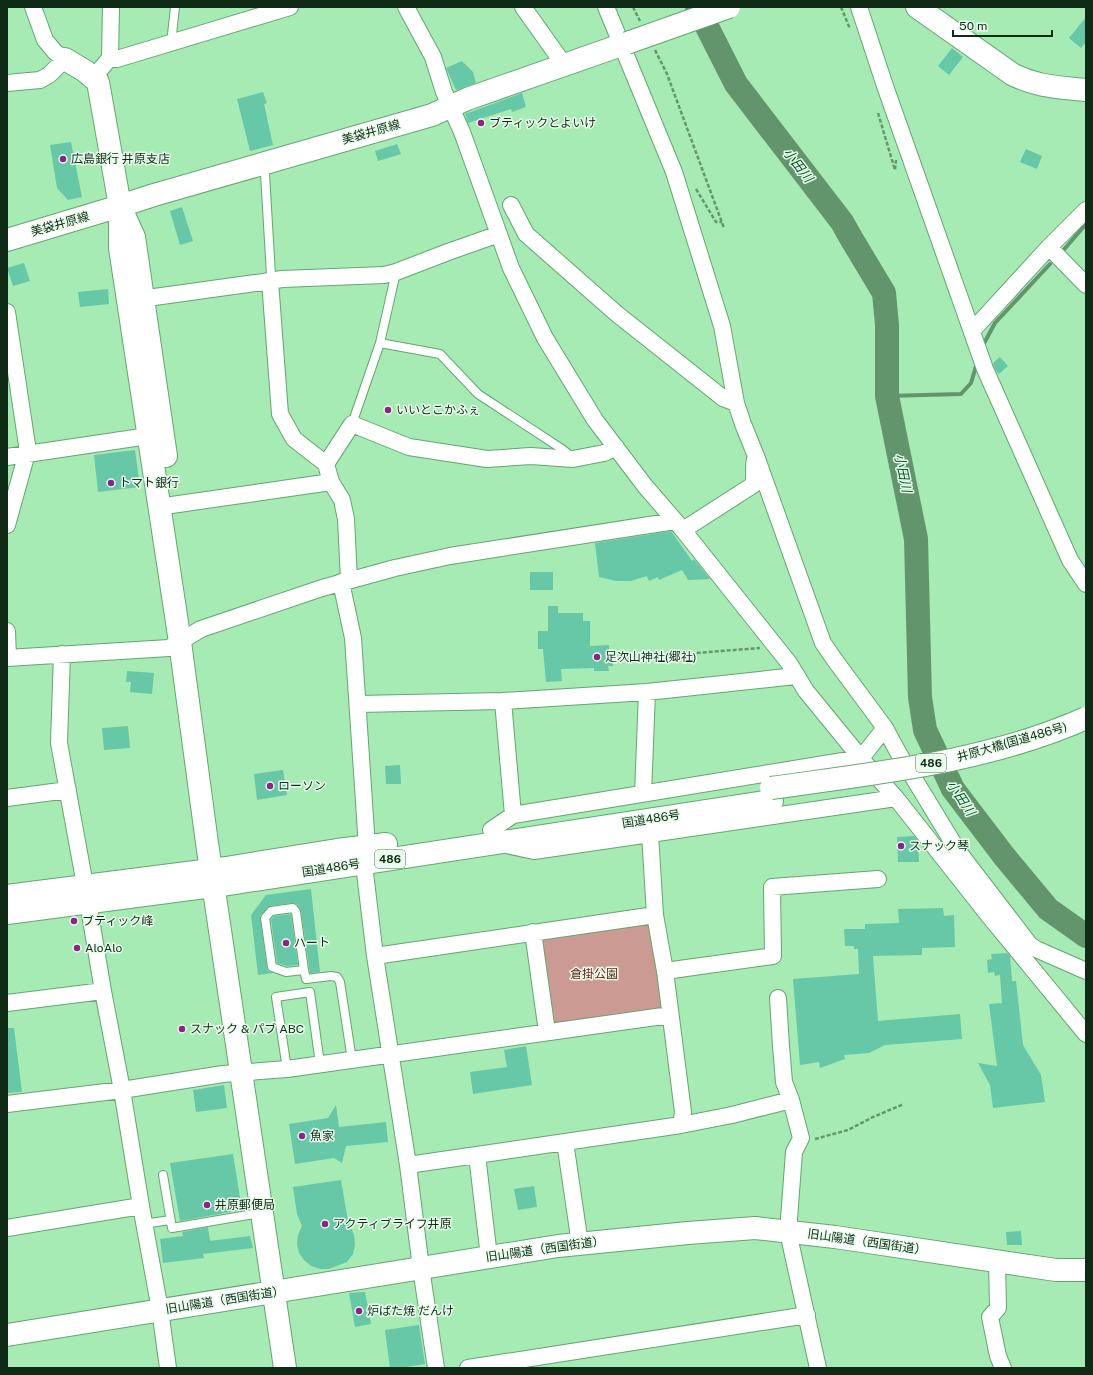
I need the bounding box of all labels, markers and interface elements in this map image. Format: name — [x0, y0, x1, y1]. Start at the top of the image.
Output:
scale bar — [953, 12, 1052, 38]
text: 50 m — [959, 19, 987, 33]
place label: ブティックとよいけ — [489, 116, 596, 130]
street label: 美袋井原線 — [340, 117, 402, 147]
marker: ブティックとよいけ — [476, 118, 486, 128]
water label: 小田川 — [780, 145, 817, 187]
place label: 広島銀行 井原支店 — [71, 152, 170, 166]
marker: 広島銀行 井原支店 — [58, 154, 68, 164]
street label: 美袋井原線 — [29, 209, 91, 239]
place label: いいとこかふぇ — [396, 403, 480, 417]
marker: いいとこかふぇ — [383, 405, 393, 415]
water label: 小田川 — [892, 452, 915, 496]
place label: トマト銀行 — [119, 476, 179, 490]
marker: トマト銀行 — [106, 478, 116, 488]
place label: 足次山神社(郷社) — [605, 650, 696, 664]
marker: 足次山神社(郷社) — [592, 652, 602, 662]
street label: 井原大橋(国道486号) — [955, 720, 1069, 764]
road number: 486 — [916, 754, 946, 772]
water label: 小田川 — [944, 778, 979, 820]
place label: ローソン — [278, 779, 326, 793]
marker: ローソン — [265, 781, 275, 791]
street label: 国道486号 — [621, 807, 681, 831]
place label: スナック琴 — [909, 839, 969, 853]
marker: スナック琴 — [896, 841, 906, 851]
road number: 486 — [375, 850, 405, 868]
street label: 国道486号 — [301, 856, 361, 880]
place label: ブティック峰 — [82, 914, 153, 928]
marker: ブティック峰 — [69, 916, 79, 926]
place label: ハート — [294, 936, 330, 950]
marker: ハート — [281, 938, 291, 948]
place label: AloAlo — [85, 941, 122, 955]
marker: AloAlo — [72, 943, 82, 953]
park label: 倉掛公園 — [570, 967, 618, 981]
place label: スナック & パブ ABC — [190, 1022, 304, 1036]
marker: スナック & パブ ABC — [177, 1024, 187, 1034]
place label: 魚家 — [310, 1129, 334, 1143]
marker: 魚家 — [297, 1131, 307, 1141]
place label: 井原郵便局 — [215, 1198, 275, 1212]
marker: 井原郵便局 — [202, 1200, 212, 1210]
place label: アクティブライフ井原 — [333, 1217, 452, 1231]
marker: アクティブライフ井原 — [320, 1219, 330, 1229]
street label: 旧山陽道（西国街道） — [807, 1227, 927, 1257]
street label: 旧山陽道（西国街道） — [485, 1234, 605, 1264]
street label: 旧山陽道（西国街道） — [165, 1284, 285, 1316]
place label: 炉ばた焼 だんけ — [367, 1304, 454, 1318]
marker: 炉ばた焼 だんけ — [354, 1306, 364, 1316]

